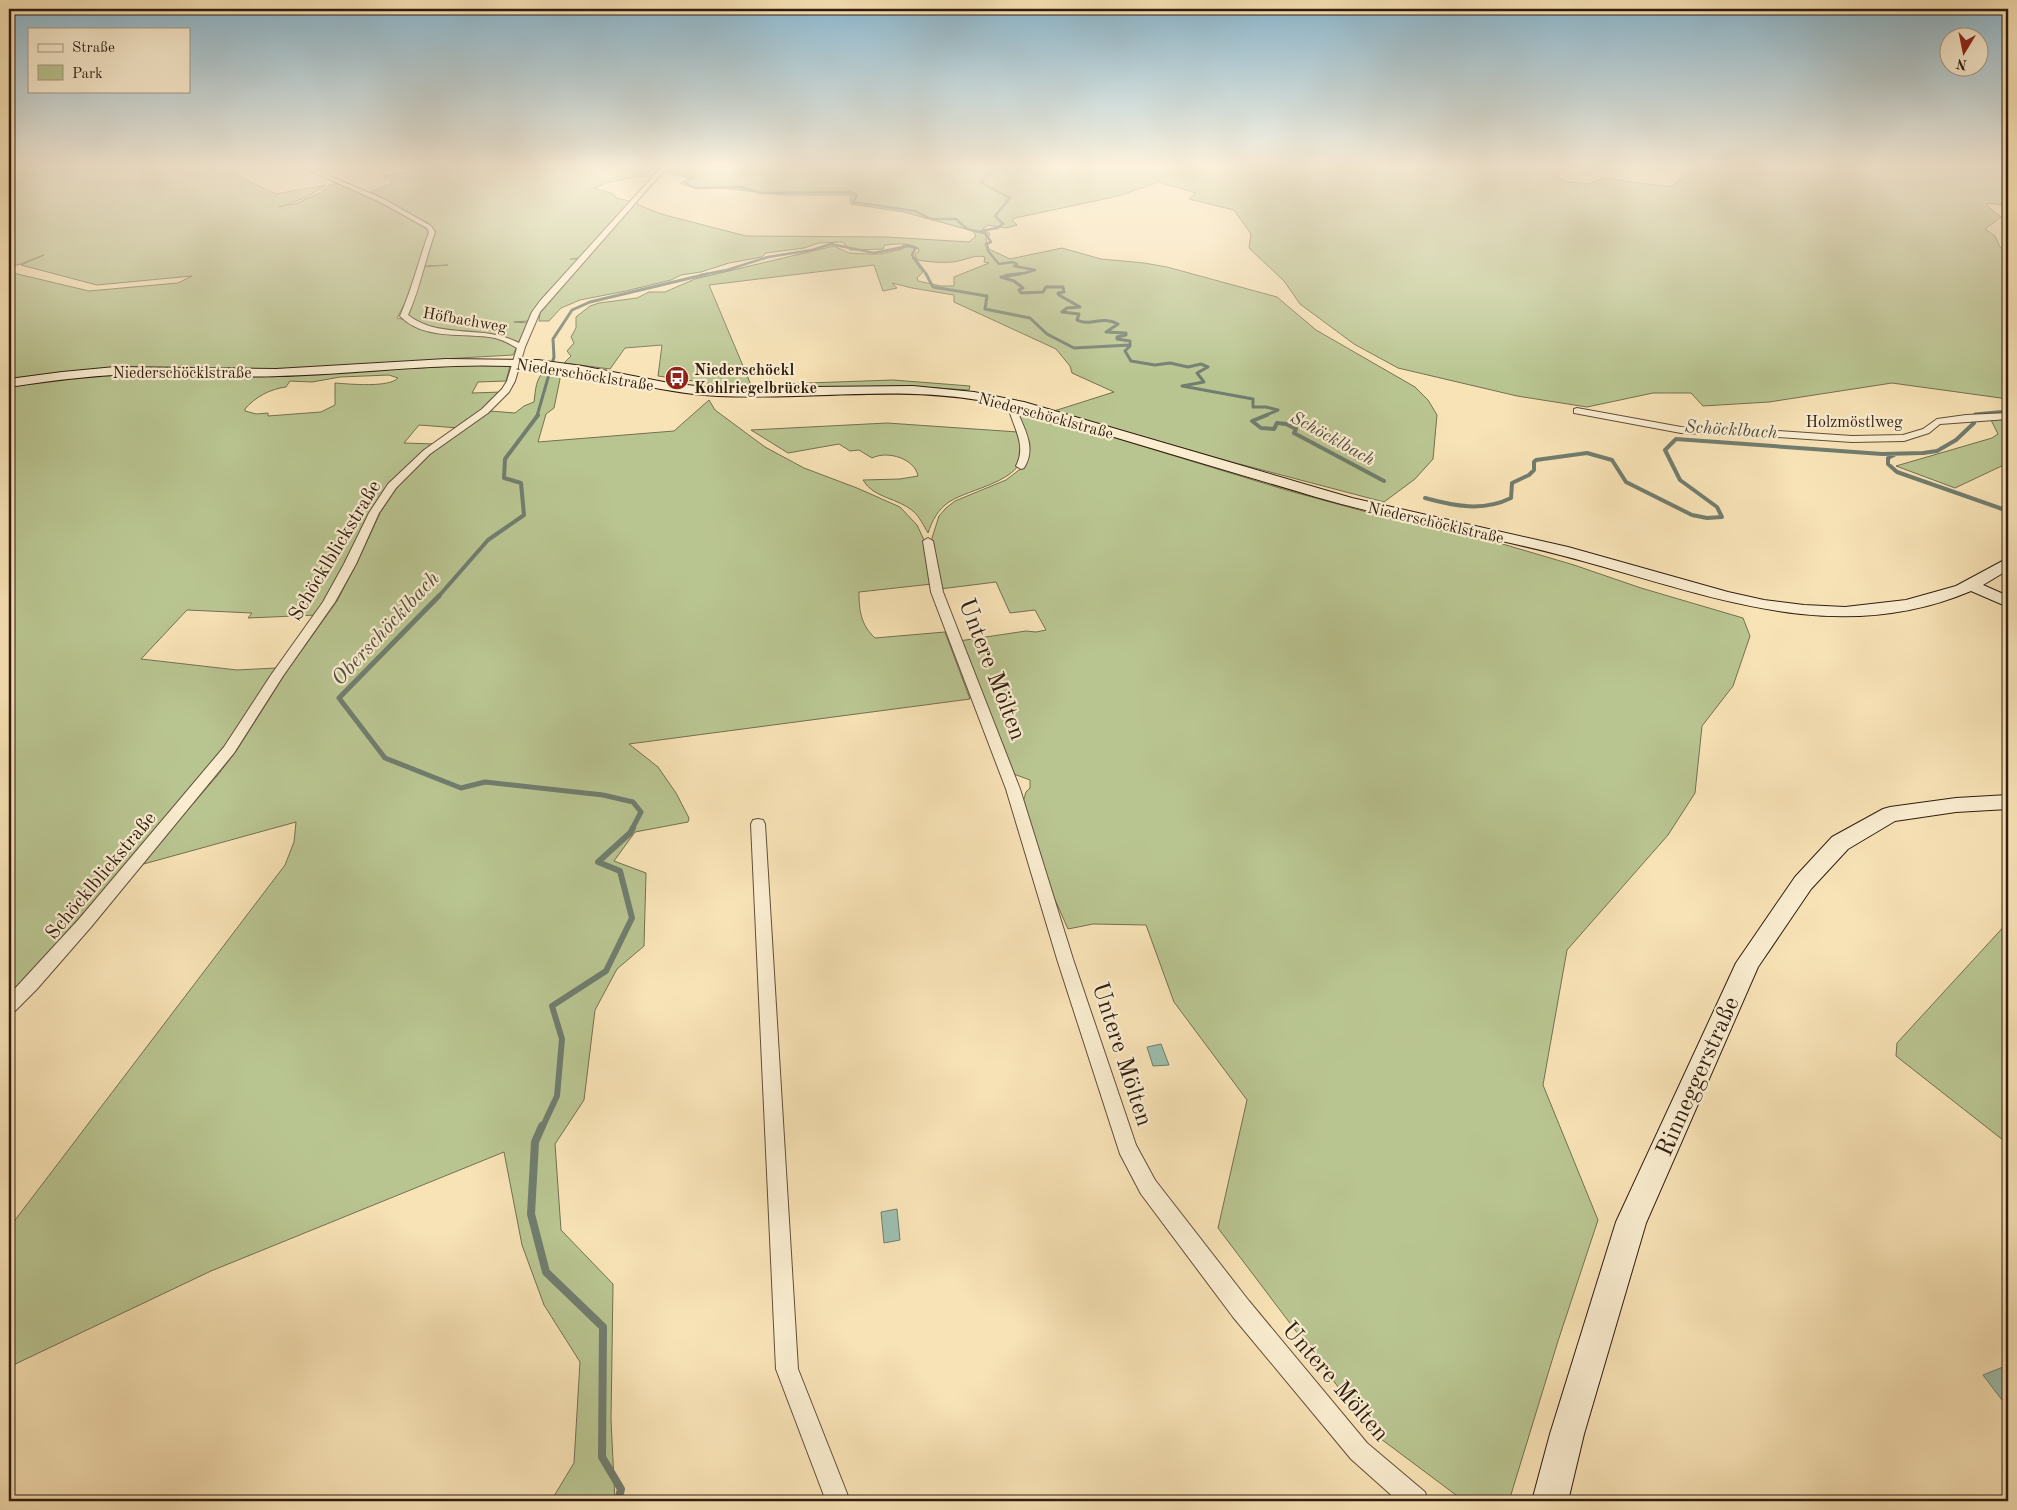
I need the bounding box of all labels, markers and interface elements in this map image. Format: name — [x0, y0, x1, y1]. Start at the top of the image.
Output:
legend — [28, 28, 190, 92]
north arrow — [1940, 28, 1990, 78]
text: Straße — [72, 41, 115, 56]
text: N — [1955, 56, 1968, 72]
text: Park — [72, 67, 103, 82]
street label: Höfbachweg — [421, 306, 508, 336]
street label: Niederschöcklstraße — [515, 357, 655, 395]
place label: Niederschöckl Kohlriegelbrücke — [694, 363, 817, 397]
bus stop icon: Niederschöckl Kohlriegelbrücke — [664, 365, 690, 391]
street label: Niederschöcklstraße — [112, 366, 252, 382]
street label: Niederschöcklstraße — [976, 391, 1115, 443]
water label: Schöcklbach — [1287, 408, 1378, 469]
street label: Holzmöstlweg — [1805, 415, 1903, 431]
water label: Schöcklbach — [1684, 418, 1778, 442]
street label: Schöcklblickstraße — [286, 477, 386, 625]
street label: Niederschöcklstraße — [1366, 500, 1505, 547]
water label: Oberschöcklbach — [328, 568, 444, 690]
street label: Untere Mölten — [953, 596, 1029, 744]
street label: Schöcklblickstraße — [42, 809, 161, 944]
street label: Untere Mölten — [1087, 980, 1156, 1130]
street label: Rinneggerstraße — [1653, 994, 1745, 1160]
street label: Untere Mölten — [1276, 1318, 1393, 1447]

